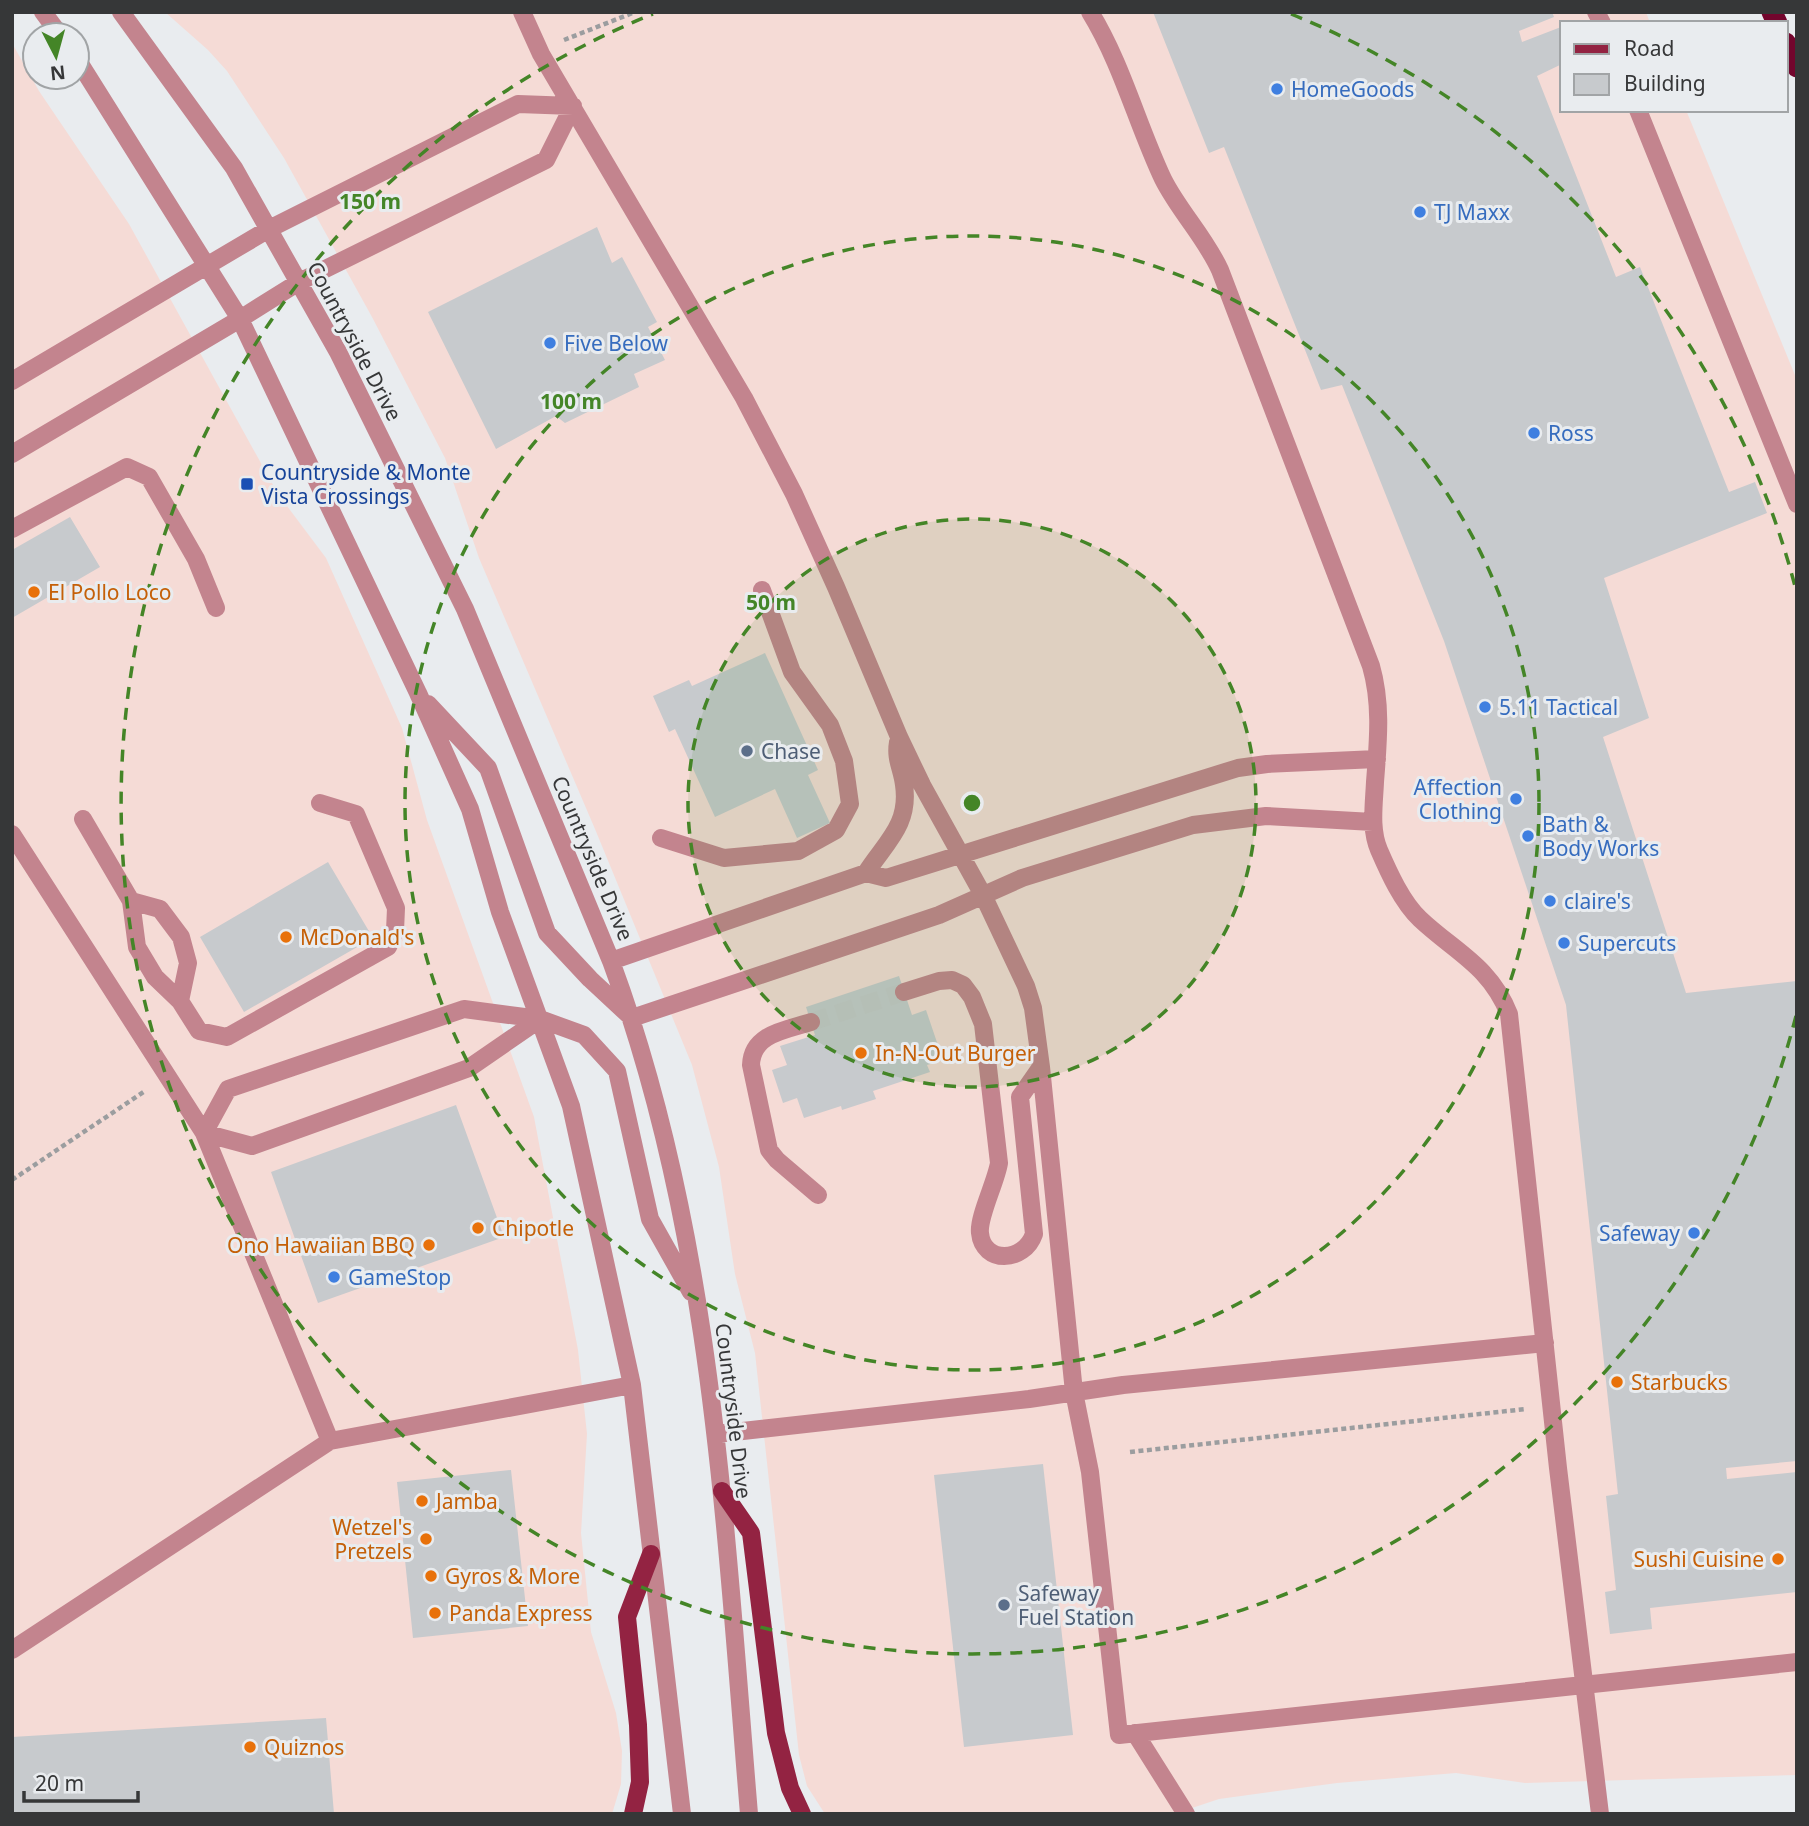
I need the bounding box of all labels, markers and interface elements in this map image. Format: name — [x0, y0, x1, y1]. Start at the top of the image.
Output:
north arrow — [21, 21, 91, 91]
legend — [1560, 21, 1788, 112]
text: Road — [1624, 34, 1674, 62]
text: N — [49, 59, 67, 87]
text: Building — [1624, 69, 1706, 97]
place label: HomeGoods — [1291, 75, 1414, 103]
marker: HomeGoods — [1269, 81, 1285, 97]
text: 150 m — [339, 187, 401, 215]
place label: TJ Maxx — [1434, 198, 1510, 226]
marker: TJ Maxx — [1412, 204, 1428, 220]
street label: Countryside Drive — [301, 256, 409, 426]
place label: Five Below — [564, 329, 668, 357]
marker: Five Below — [542, 335, 558, 351]
text: 100 m — [540, 387, 602, 415]
place label: Ross — [1548, 419, 1594, 447]
marker: Ross — [1526, 425, 1542, 441]
place label: Countryside & Monte Vista Crossings — [261, 458, 471, 510]
marker: Countryside & Monte Vista Crossings — [239, 476, 255, 492]
place label: El Pollo Loco — [48, 578, 171, 606]
marker: El Pollo Loco — [26, 584, 42, 600]
text: 50 m — [746, 588, 796, 616]
place label: 5.11 Tactical — [1499, 693, 1618, 721]
marker: 5.11 Tactical — [1477, 699, 1493, 715]
place label: Chase — [761, 737, 821, 765]
marker: Chase — [739, 743, 755, 759]
street label: Countryside Drive — [546, 771, 640, 945]
place label: Affection Clothing — [1414, 773, 1502, 825]
centre of rings — [960, 791, 984, 815]
marker: Affection Clothing — [1508, 791, 1524, 807]
place label: Bath & Body Works — [1542, 810, 1659, 862]
marker: Bath & Body Works — [1520, 828, 1536, 844]
place label: claire's — [1564, 887, 1631, 915]
marker: claire's — [1542, 893, 1558, 909]
place label: McDonald's — [300, 923, 414, 951]
marker: McDonald's — [278, 929, 294, 945]
place label: Supercuts — [1578, 929, 1676, 957]
marker: Supercuts — [1556, 935, 1572, 951]
place label: In-N-Out Burger — [875, 1039, 1036, 1067]
marker: In-N-Out Burger — [853, 1045, 869, 1061]
place label: Chipotle — [492, 1214, 574, 1242]
place label: Safeway — [1599, 1219, 1680, 1247]
marker: Chipotle — [470, 1220, 486, 1236]
marker: Safeway — [1686, 1225, 1702, 1241]
place label: Ono Hawaiian BBQ — [227, 1231, 415, 1259]
marker: Ono Hawaiian BBQ — [421, 1237, 437, 1253]
place label: GameStop — [348, 1263, 451, 1291]
marker: GameStop — [326, 1269, 342, 1285]
street label: Countryside Drive — [709, 1322, 759, 1500]
place label: Starbucks — [1631, 1368, 1728, 1396]
marker: Starbucks — [1609, 1374, 1625, 1390]
place label: Jamba — [434, 1487, 498, 1515]
marker: Jamba — [414, 1493, 430, 1509]
place label: Wetzel's Pretzels — [332, 1513, 412, 1565]
marker: Wetzel's Pretzels — [418, 1531, 434, 1547]
place label: Sushi Cuisine — [1634, 1545, 1764, 1573]
marker: Sushi Cuisine — [1770, 1551, 1786, 1567]
place label: Gyros & More — [445, 1562, 580, 1590]
marker: Gyros & More — [423, 1568, 439, 1584]
place label: Safeway Fuel Station — [1018, 1579, 1134, 1631]
marker: Safeway Fuel Station — [996, 1597, 1012, 1613]
place label: Panda Express — [449, 1599, 593, 1627]
marker: Panda Express — [427, 1605, 443, 1621]
place label: Quiznos — [264, 1733, 344, 1761]
marker: Quiznos — [242, 1739, 258, 1755]
scale bar — [24, 1759, 138, 1803]
text: 20 m — [35, 1769, 84, 1797]

